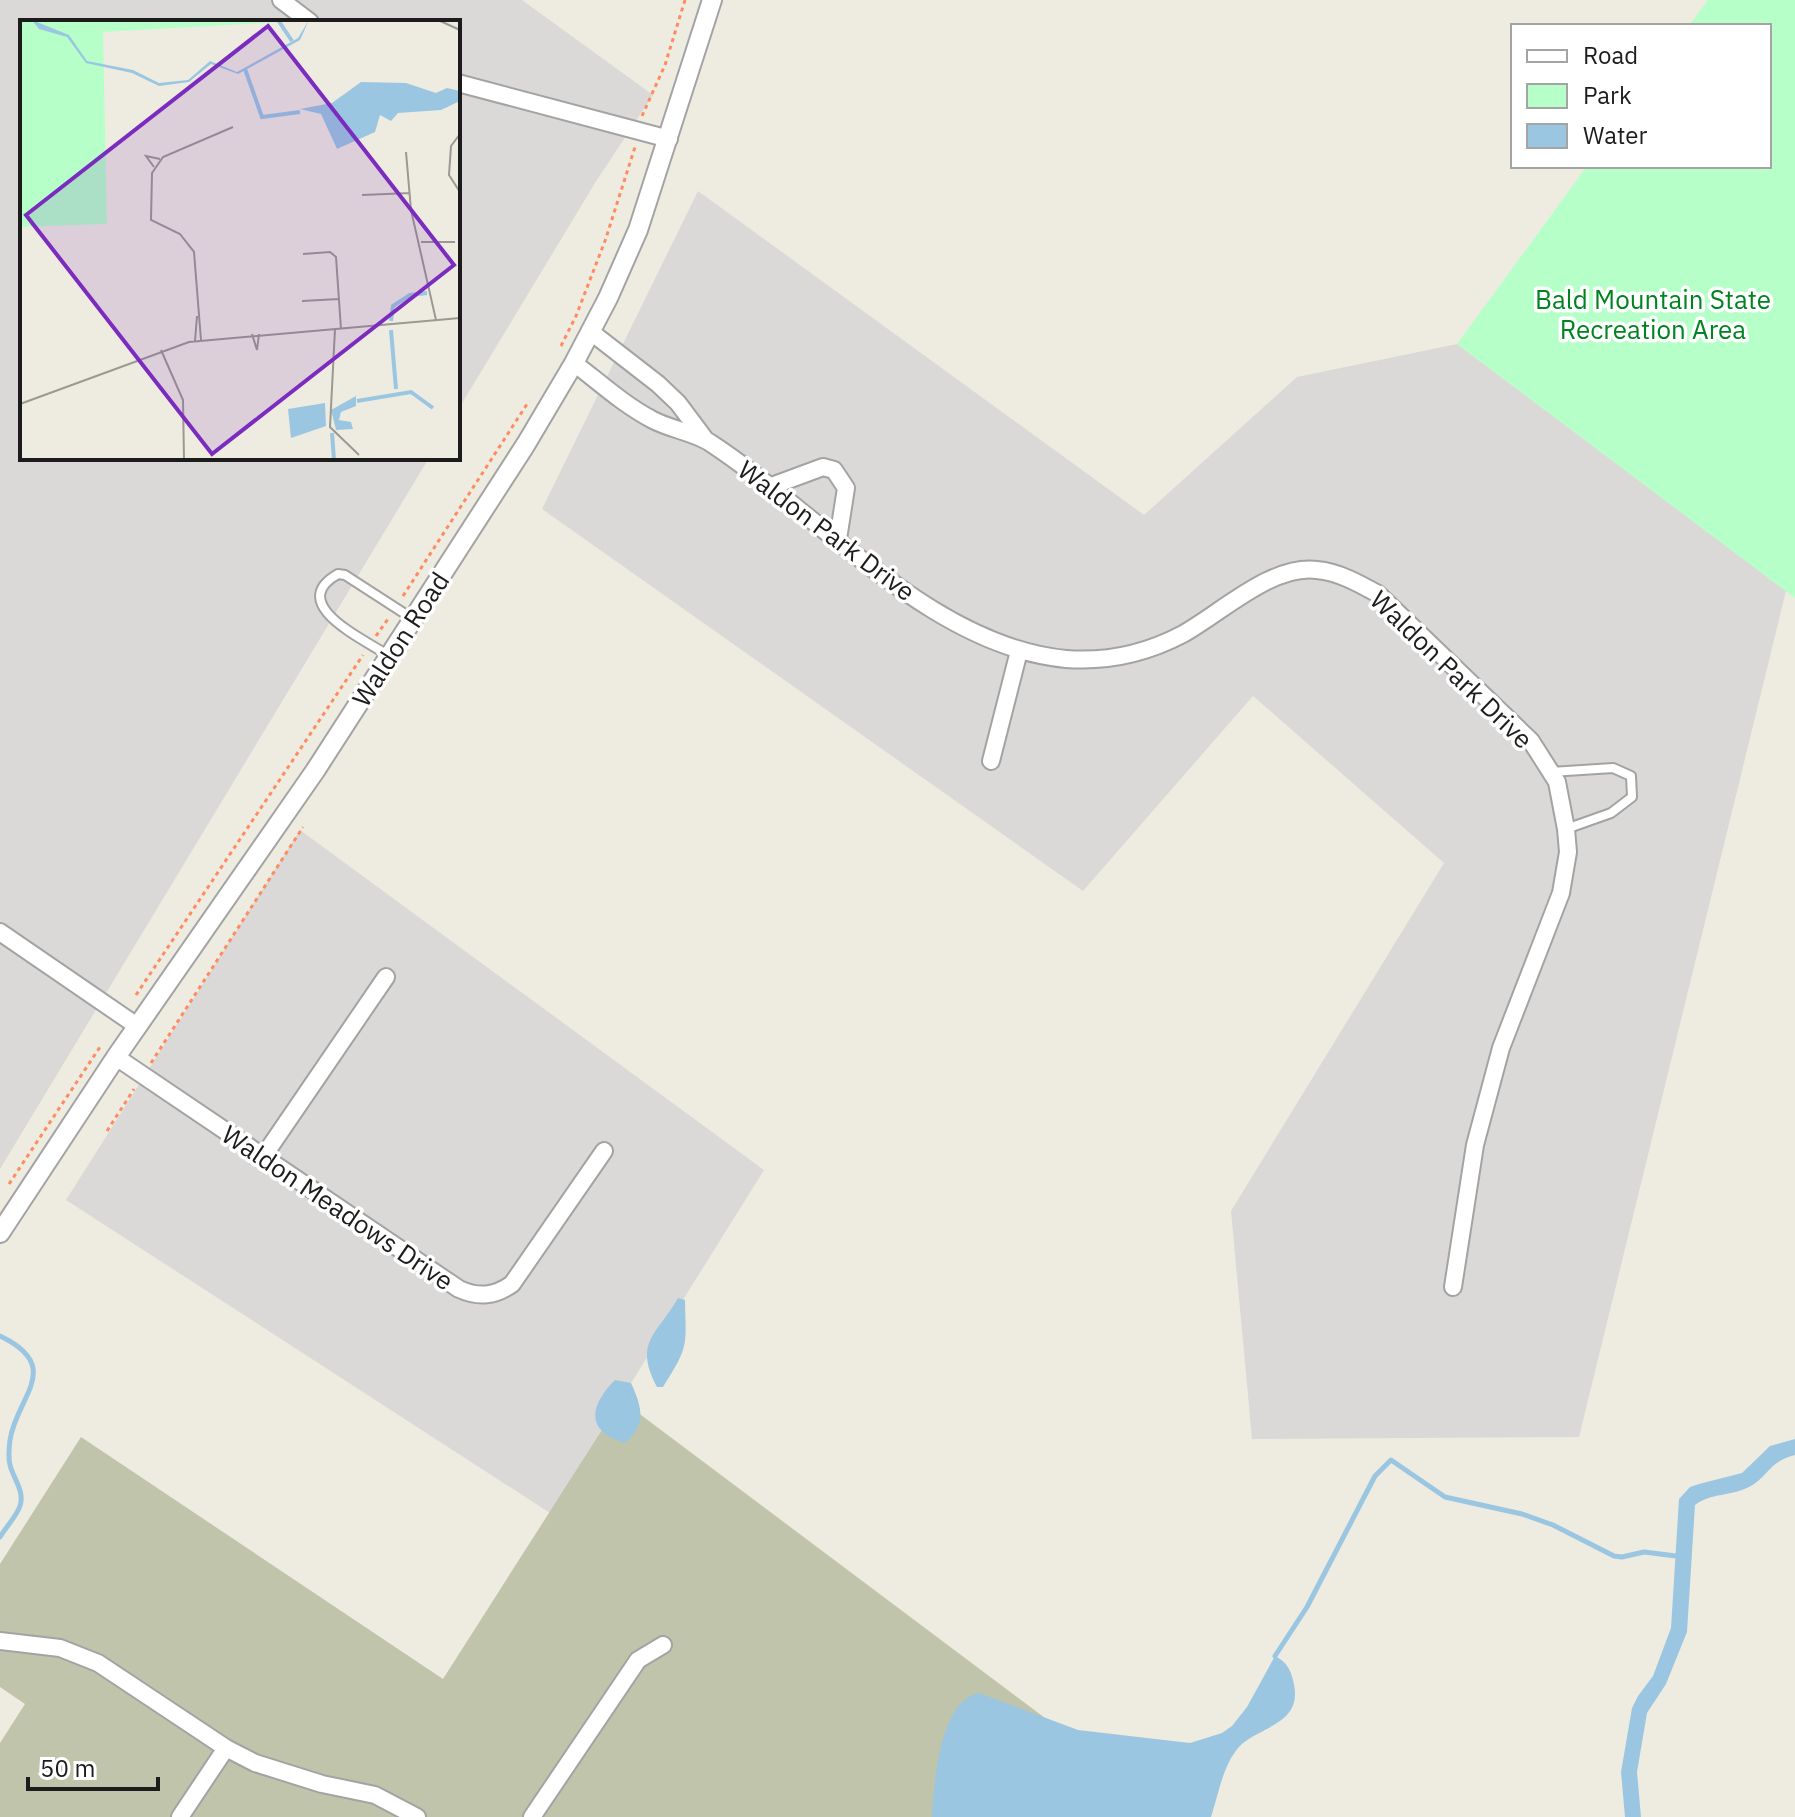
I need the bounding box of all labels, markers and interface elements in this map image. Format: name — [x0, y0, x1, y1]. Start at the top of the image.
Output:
inset map — [20, 20, 460, 460]
legend — [1511, 24, 1771, 168]
text: Road — [1583, 39, 1638, 71]
text: Park — [1583, 79, 1632, 111]
text: Water — [1583, 119, 1647, 151]
park label: Bald Mountain State Recreation Area — [1535, 282, 1771, 346]
street label: Waldon Park Drive — [732, 452, 922, 608]
street label: Waldon Road — [344, 565, 456, 713]
street label: Waldon Park Drive — [1363, 583, 1541, 755]
street label: Waldon Meadows Drive — [216, 1117, 460, 1297]
scale bar — [28, 1741, 158, 1791]
text: 50 m — [40, 1752, 95, 1784]

